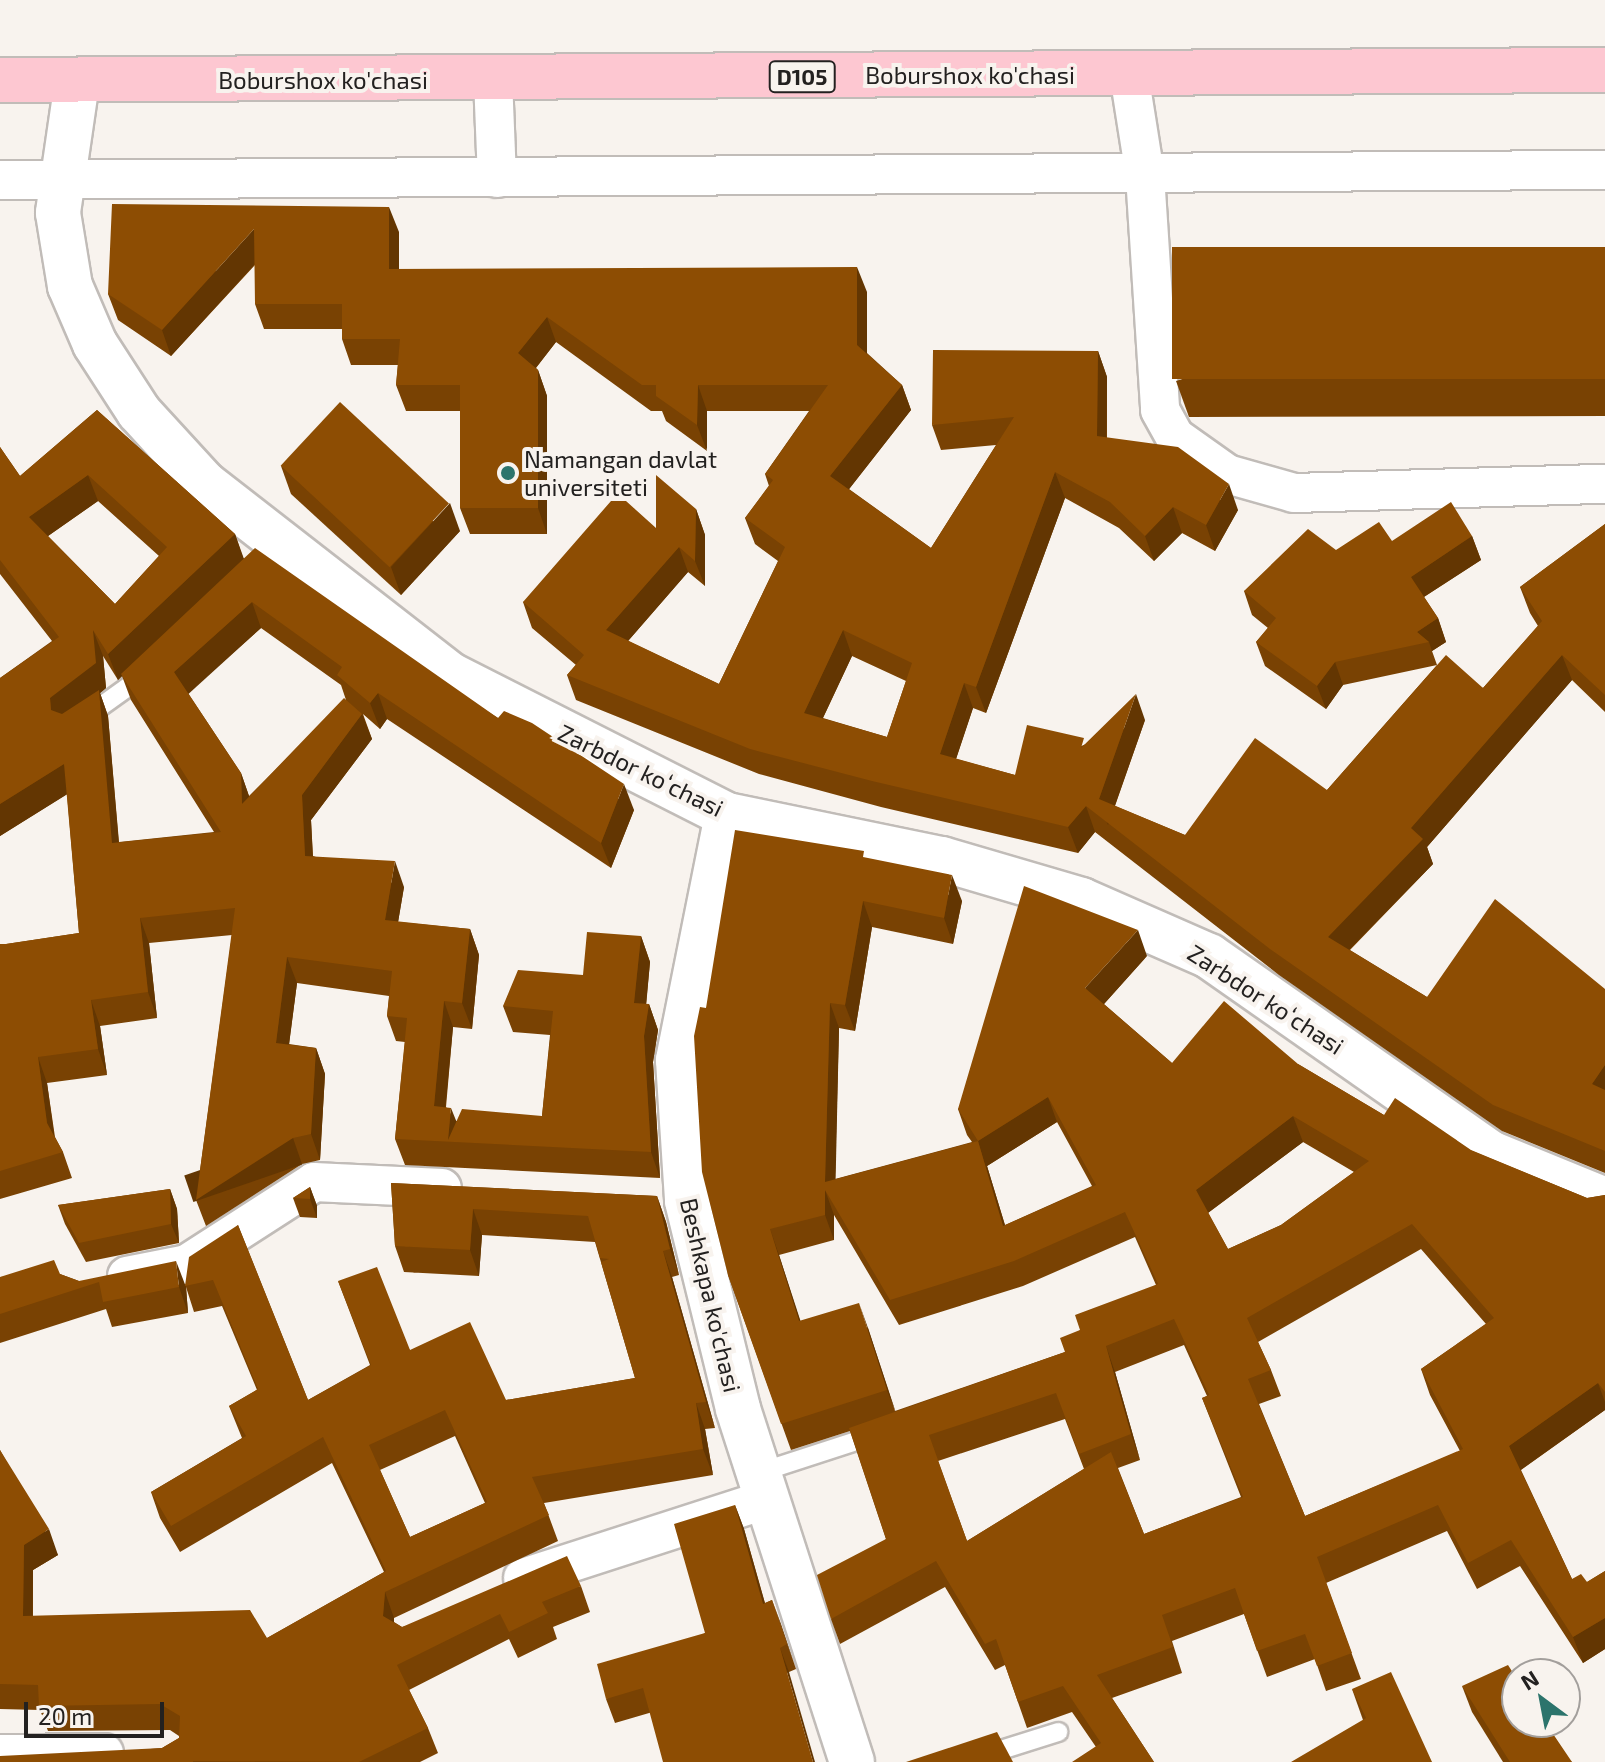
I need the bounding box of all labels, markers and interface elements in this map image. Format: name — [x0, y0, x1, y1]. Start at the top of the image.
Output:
road number: D105 — [768, 59, 836, 95]
street label: Boburshox ko'chasi — [865, 61, 1075, 89]
street label: Boburshox ko'chasi — [218, 66, 428, 94]
place label: Namangan davlat universiteti — [524, 445, 717, 501]
marker: Namangan davlat universiteti — [499, 464, 517, 482]
street label: Zarbdor koʻchasi — [554, 718, 728, 822]
street label: Zarbdor koʻchasi — [1183, 938, 1349, 1060]
street label: Beshkapa ko'chasi — [675, 1195, 747, 1395]
north arrow — [1501, 1658, 1581, 1738]
text: N — [1516, 1664, 1543, 1695]
scale bar — [28, 1686, 168, 1736]
text: 20 m — [38, 1701, 92, 1730]

